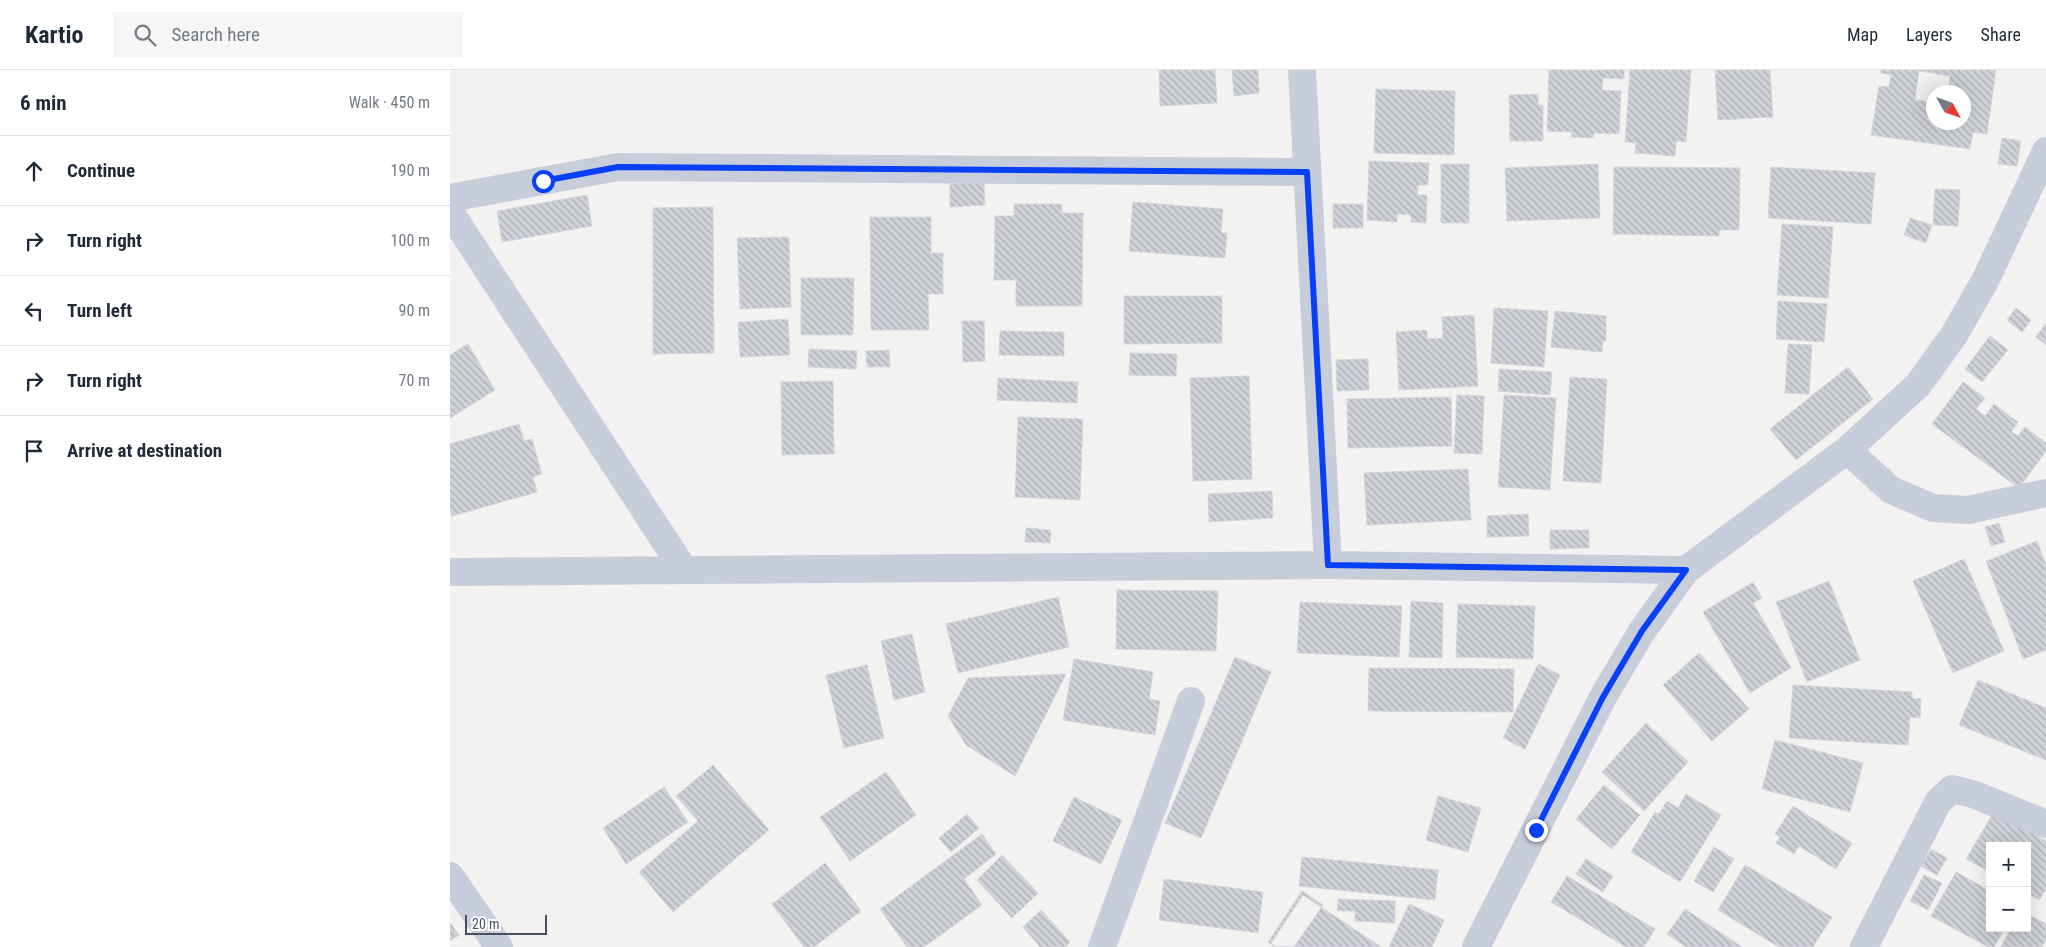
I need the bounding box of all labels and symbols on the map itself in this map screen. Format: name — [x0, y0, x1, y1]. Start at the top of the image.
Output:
north arrow — [1926, 85, 1971, 130]
route start — [532, 170, 555, 193]
route end — [1525, 819, 1548, 842]
scale bar — [465, 912, 548, 935]

